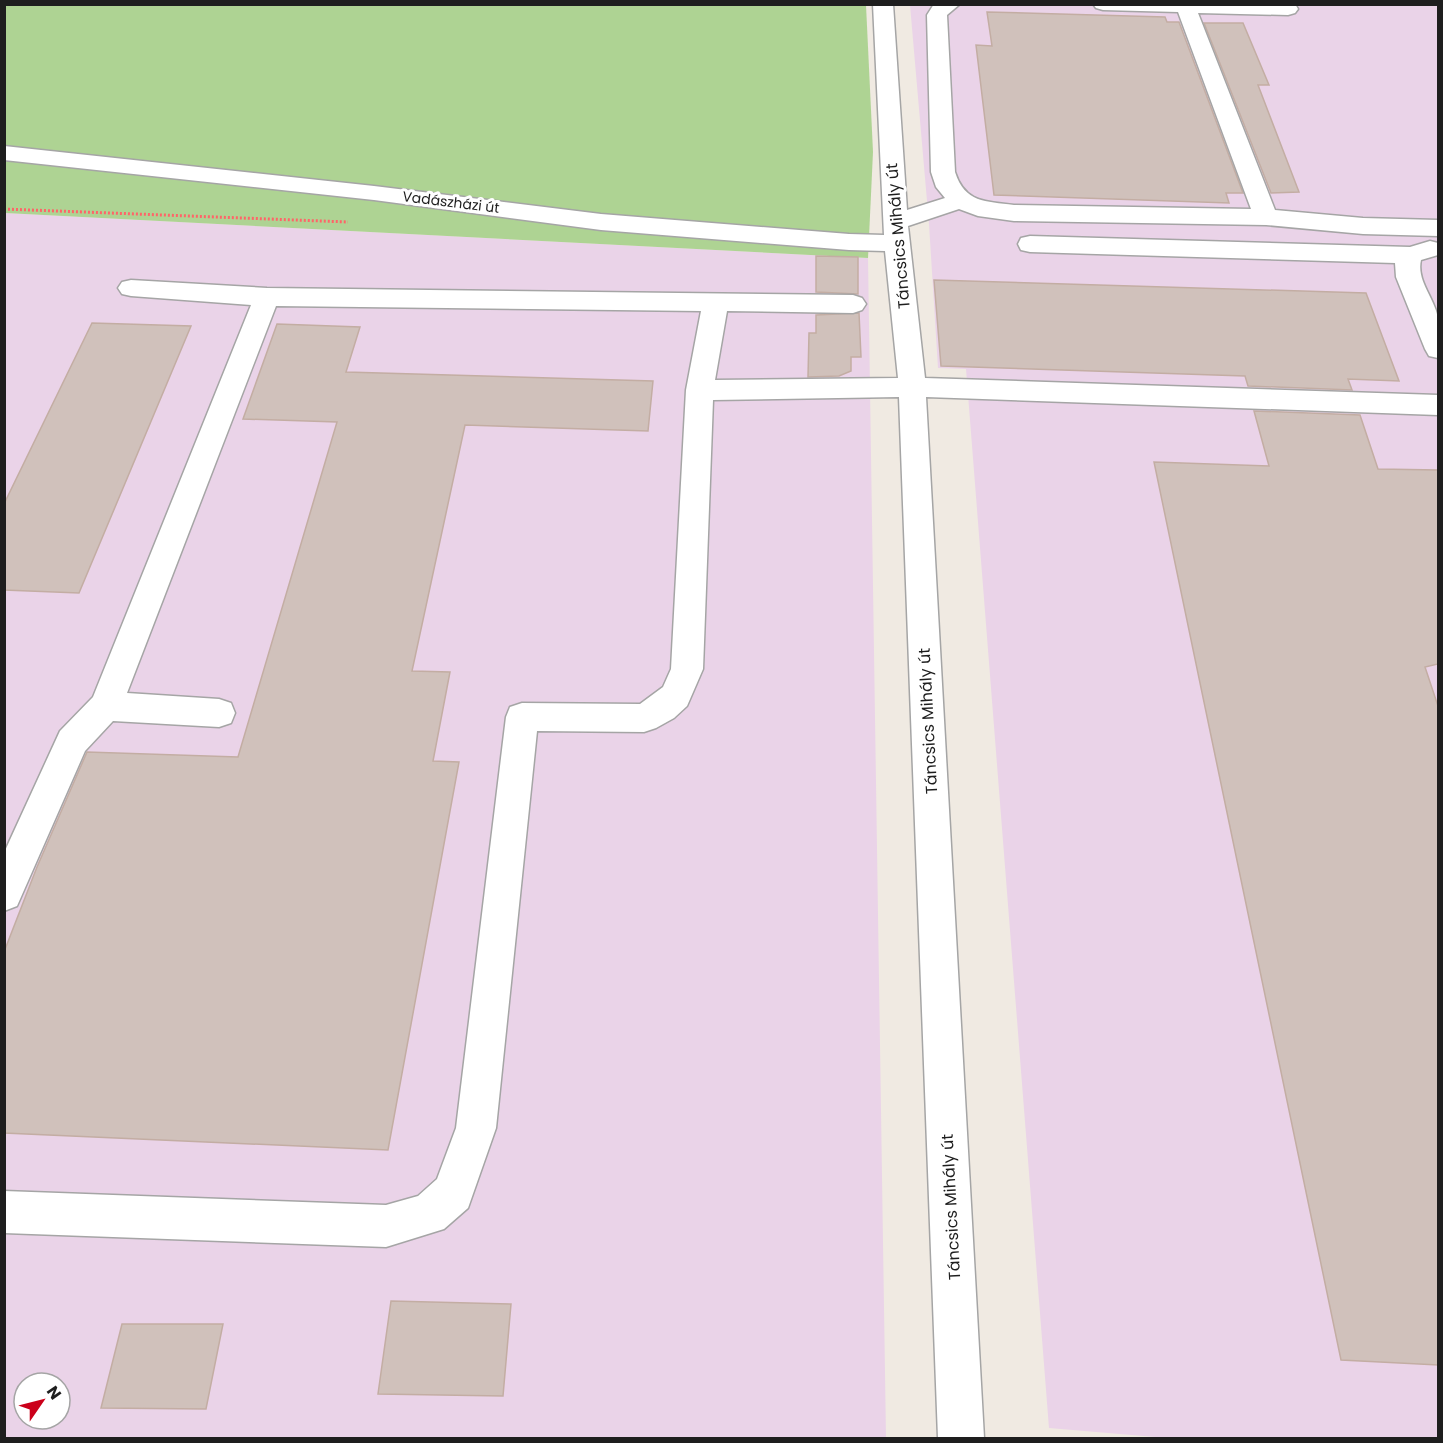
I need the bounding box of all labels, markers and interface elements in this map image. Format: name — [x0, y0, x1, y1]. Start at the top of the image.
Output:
street label: Táncsics Mihály út — [880, 162, 916, 310]
street label: Vadászházi út — [401, 186, 501, 218]
street label: Táncsics Mihály út — [913, 647, 943, 795]
street label: Táncsics Mihály út — [936, 1133, 966, 1281]
north arrow — [12, 1371, 72, 1431]
text: N — [41, 1381, 67, 1404]

